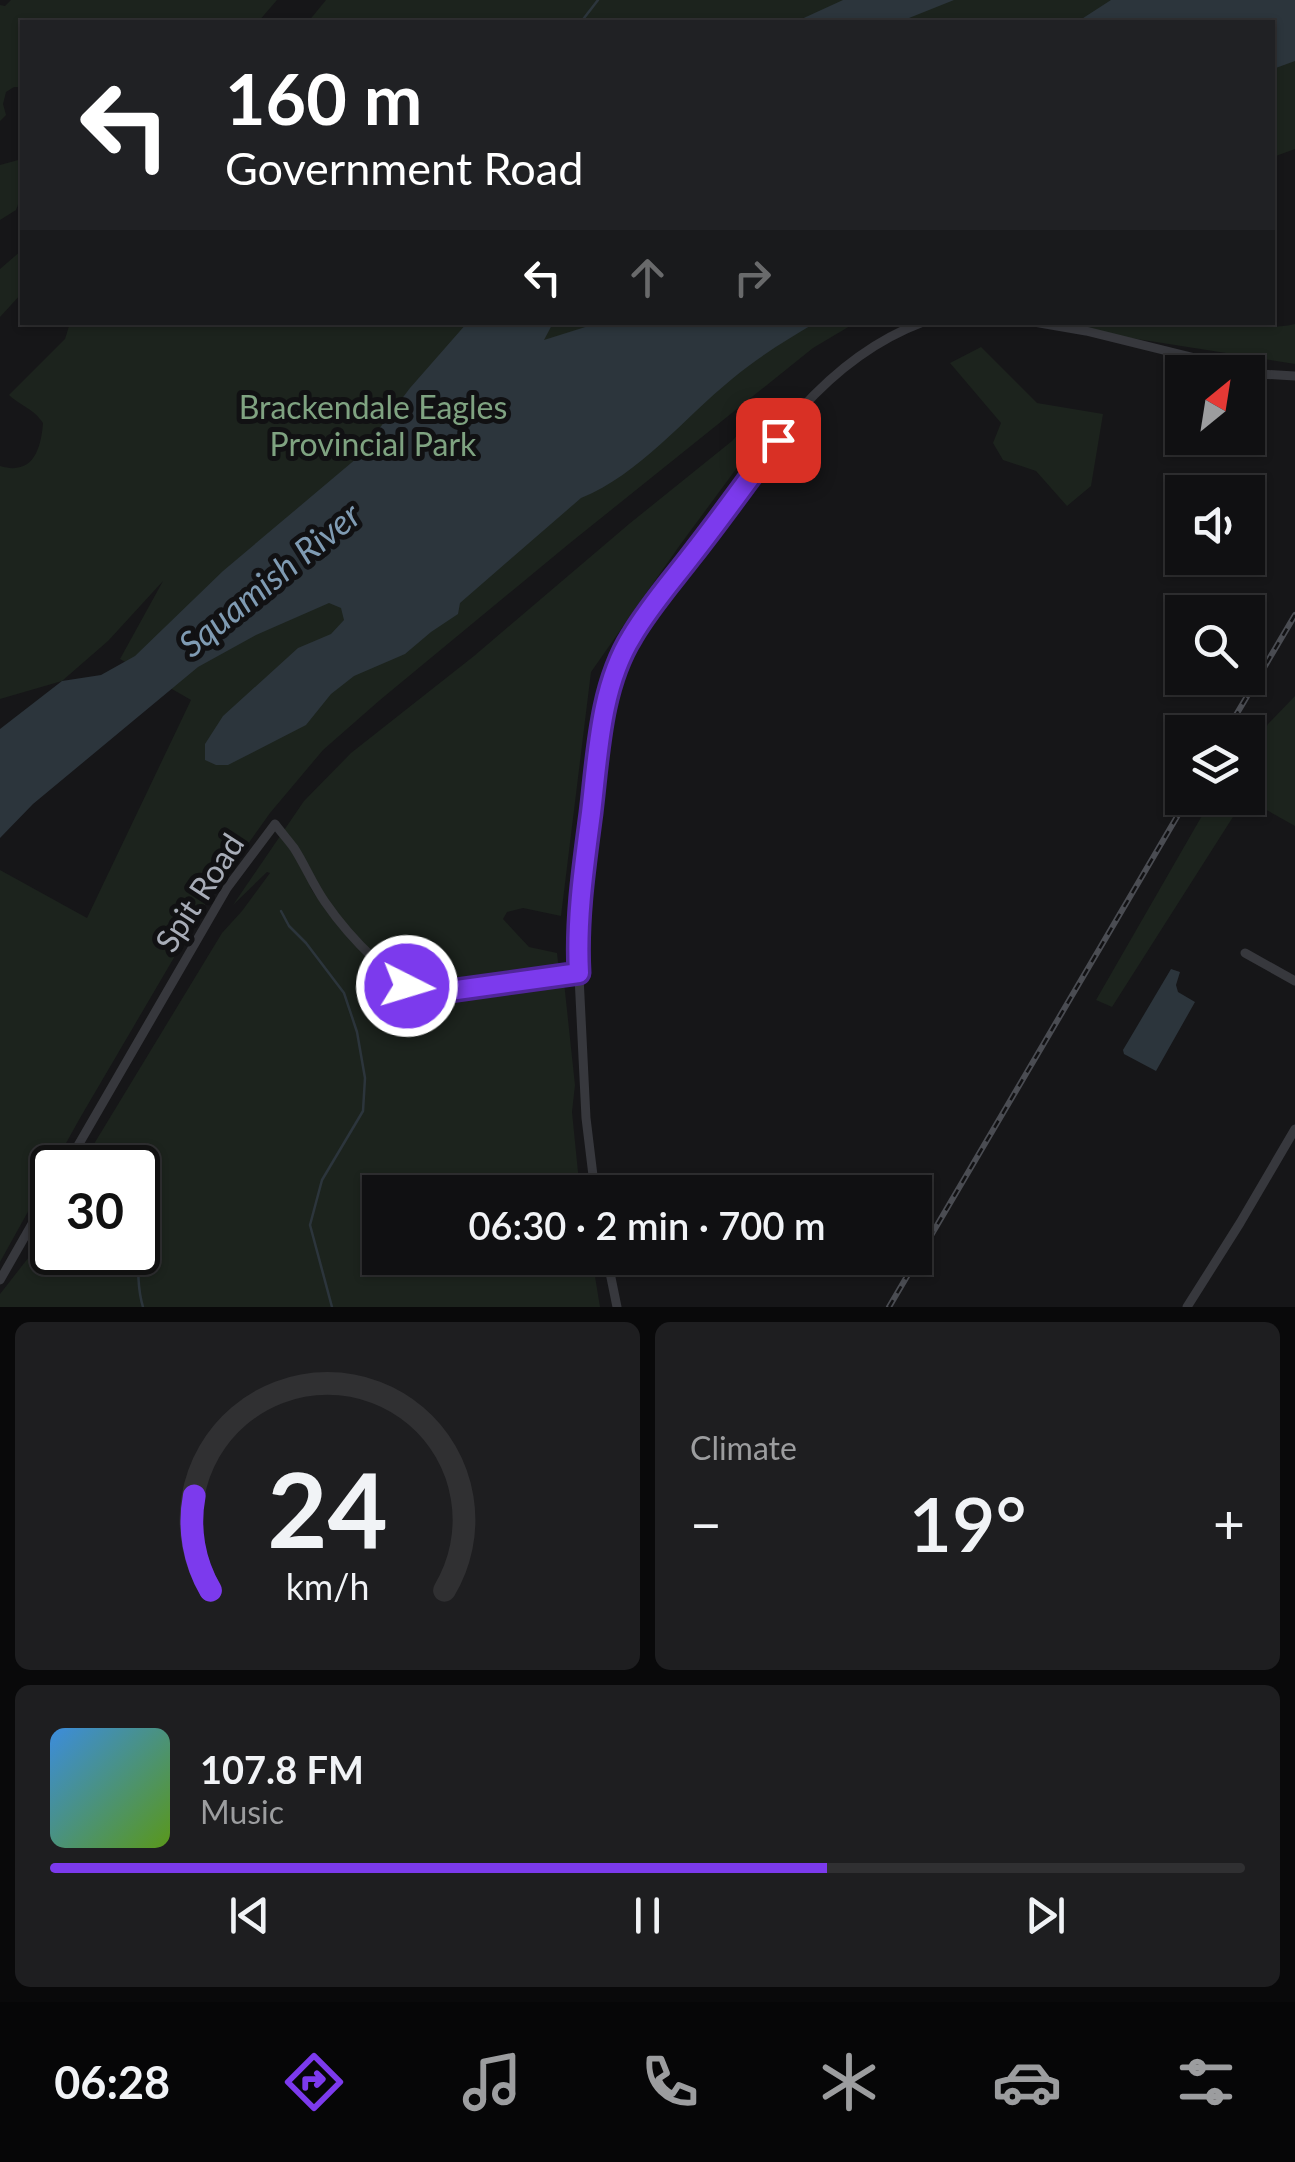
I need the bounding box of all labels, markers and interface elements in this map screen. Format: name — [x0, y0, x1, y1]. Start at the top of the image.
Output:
text: 160 m — [225, 56, 422, 140]
icon: left — [60, 60, 190, 190]
text: Government Road — [225, 141, 583, 195]
icon: left — [515, 250, 570, 305]
icon: ahead — [620, 250, 675, 305]
icon: right — [725, 250, 780, 305]
north arrow — [1165, 355, 1265, 455]
map controls — [1165, 355, 1265, 815]
park label: Brackendale Eagles Provincial Park — [239, 387, 507, 463]
pin — [736, 398, 821, 483]
icon: arrive — [751, 413, 806, 468]
button: sound — [1165, 475, 1265, 575]
water label: Squamish River — [169, 492, 369, 665]
button: search — [1165, 595, 1265, 695]
button: layers — [1165, 715, 1265, 815]
street label: Spit Road — [146, 826, 251, 959]
position arrow — [355, 934, 459, 1038]
speed limit sign: 30 — [30, 1145, 160, 1275]
text: 06:30 · 2 min · 700 m — [469, 1202, 825, 1248]
text: Climate — [690, 1428, 797, 1467]
text: 24 — [267, 1445, 388, 1570]
text: 19° — [908, 1478, 1027, 1568]
text: − — [690, 1490, 722, 1556]
text: + — [1213, 1490, 1245, 1556]
text: km/h — [286, 1565, 369, 1608]
text: 107.8 FM — [200, 1746, 364, 1792]
text: Music — [200, 1792, 284, 1831]
icon: previous — [222, 1888, 277, 1943]
icon: pause — [620, 1888, 675, 1943]
icon: next — [1018, 1888, 1073, 1943]
icon: directions — [279, 2047, 349, 2117]
icon: music — [457, 2047, 527, 2117]
icon: phone — [635, 2047, 705, 2117]
icon: climate — [814, 2047, 884, 2117]
icon: car — [992, 2047, 1062, 2117]
icon: filters — [1171, 2047, 1241, 2117]
text: 06:28 — [54, 2055, 170, 2109]

